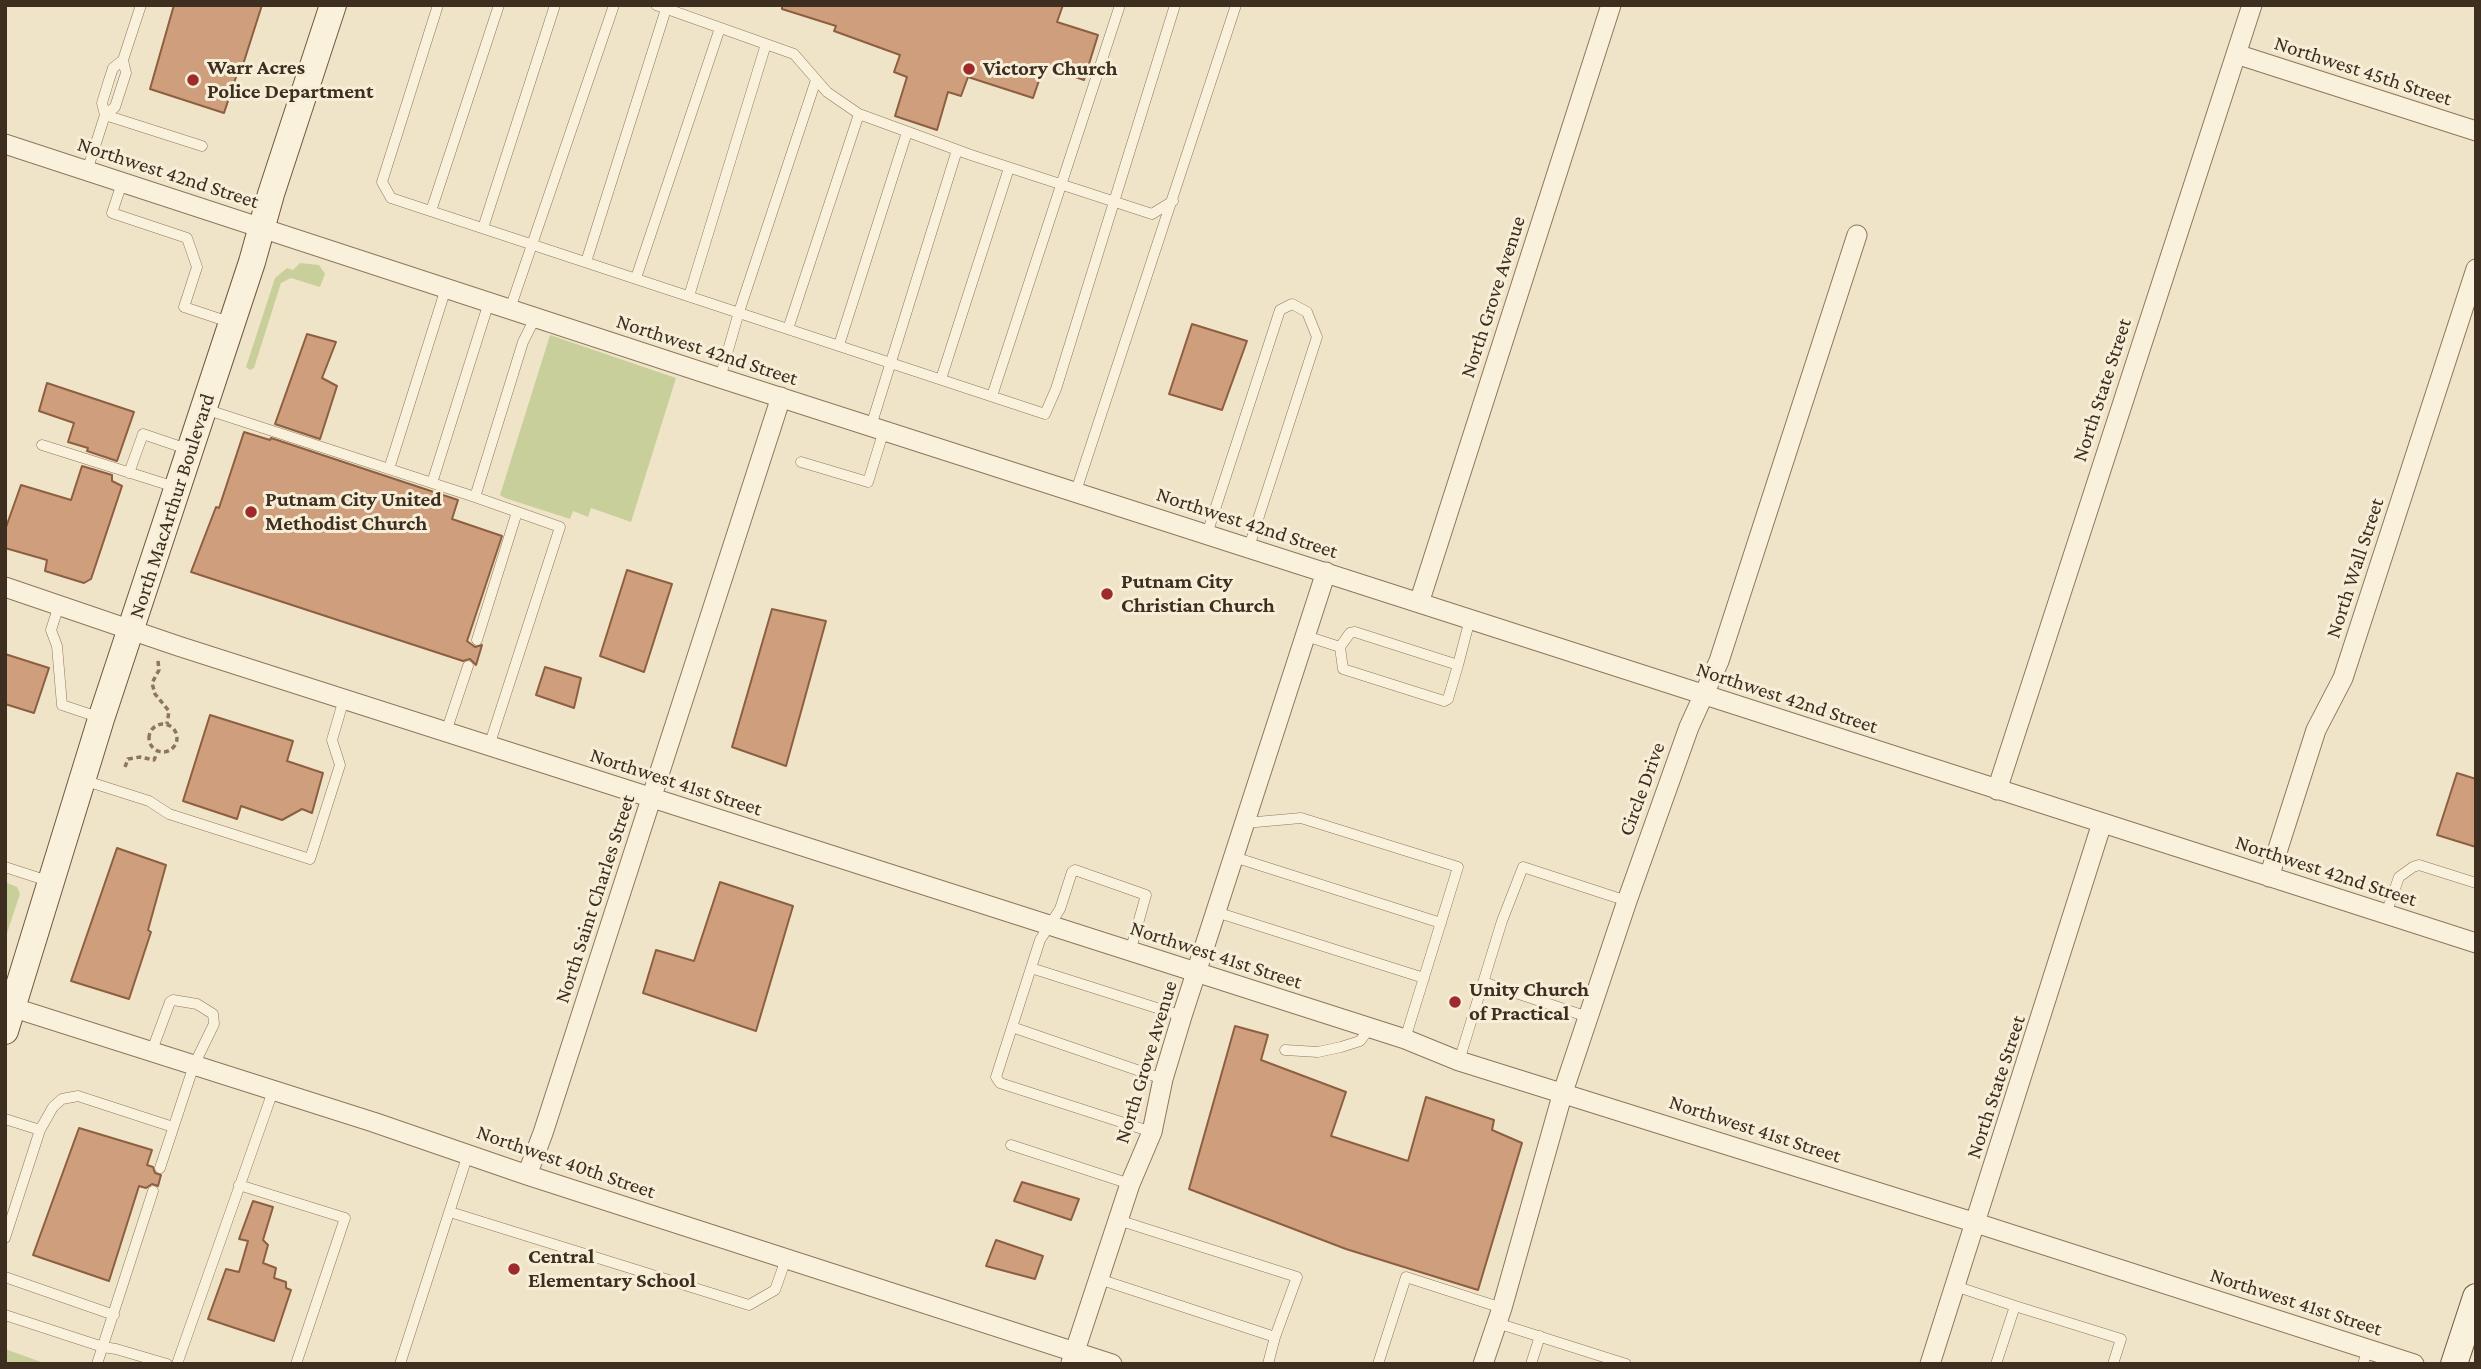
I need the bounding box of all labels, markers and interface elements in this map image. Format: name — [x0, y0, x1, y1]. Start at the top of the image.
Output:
street label: Northwest 45th Street — [2271, 30, 2455, 112]
place label: Warr Acres Police Department — [207, 55, 374, 105]
place label: Victory Church — [983, 56, 1118, 82]
marker: Victory Church — [961, 61, 977, 77]
marker: Warr Acres Police Department — [185, 72, 201, 88]
street label: Northwest 42nd Street — [74, 132, 262, 214]
street label: North Grove Avenue — [1455, 213, 1531, 381]
street label: Northwest 42nd Street — [613, 309, 801, 391]
street label: North State Street — [2067, 315, 2137, 465]
street label: North MacArthur Boulevard — [124, 390, 220, 622]
street label: Northwest 42nd Street — [1153, 482, 1341, 564]
place label: Putnam City United Methodist Church — [265, 487, 442, 537]
street label: North Wall Street — [2320, 495, 2390, 641]
marker: Putnam City United Methodist Church — [243, 504, 259, 520]
place label: Putnam City Christian Church — [1121, 569, 1275, 619]
marker: Putnam City Christian Church — [1099, 586, 1115, 602]
street label: Northwest 42nd Street — [1693, 657, 1881, 739]
street label: Circle Drive — [1613, 739, 1671, 839]
street label: Northwest 41st Street — [587, 742, 765, 822]
street label: North Saint Charles Street — [549, 792, 641, 1006]
street label: Northwest 42nd Street — [2232, 830, 2420, 912]
street label: Northwest 41st Street — [1127, 915, 1305, 995]
place label: Unity Church of Practical — [1469, 977, 1589, 1027]
street label: North Grove Avenue — [1109, 978, 1183, 1146]
marker: Unity Church of Practical — [1447, 994, 1463, 1010]
street label: North State Street — [1961, 1012, 2031, 1162]
street label: Northwest 41st Street — [1666, 1089, 1844, 1169]
street label: Northwest 40th Street — [473, 1120, 659, 1204]
place label: Central Elementary School — [528, 1244, 696, 1294]
marker: Central Elementary School — [506, 1261, 522, 1277]
street label: Northwest 41st Street — [2207, 1262, 2385, 1342]

